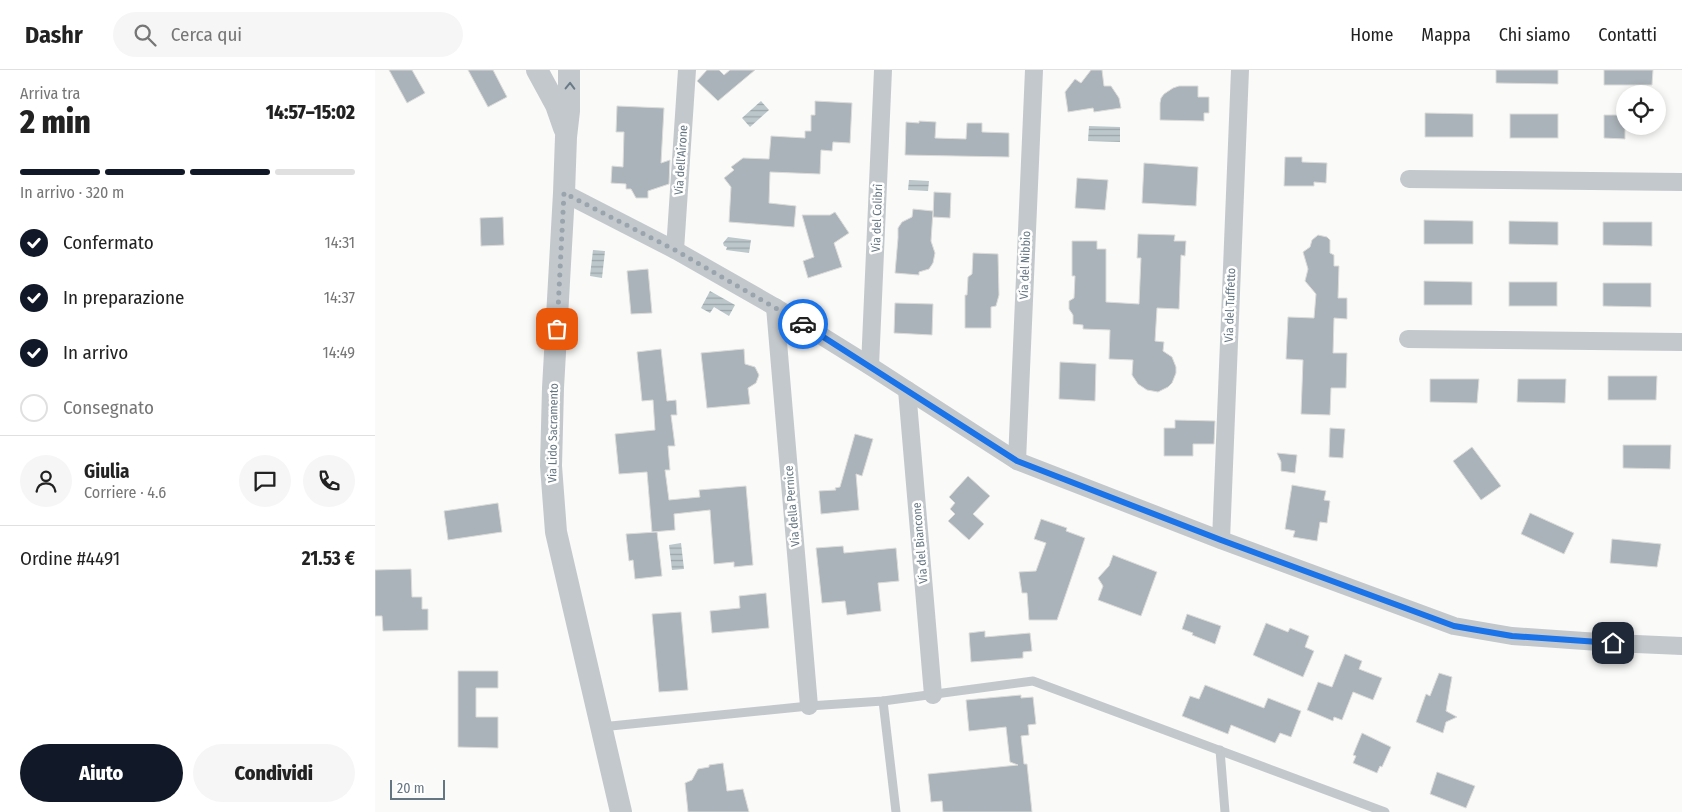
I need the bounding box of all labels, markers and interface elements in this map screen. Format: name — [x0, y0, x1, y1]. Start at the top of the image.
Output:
search box — [113, 12, 463, 57]
text: Dashr — [25, 21, 83, 49]
icon: search — [131, 21, 159, 49]
text: Cerca qui — [171, 23, 242, 46]
text: Home — [1350, 24, 1393, 46]
text: Mappa — [1421, 24, 1471, 46]
text: Chi siamo — [1499, 24, 1570, 46]
text: Contatti — [1598, 24, 1657, 46]
one-way arrow — [564, 82, 575, 90]
text: Arriva tra — [20, 84, 80, 103]
map controls — [1616, 85, 1666, 135]
button: locate — [1616, 85, 1666, 135]
text: 14:57–15:02 — [266, 101, 355, 124]
text: 2 min — [20, 103, 91, 141]
street label: Via dell'Airone — [672, 124, 690, 195]
text: In arrivo · 320 m — [20, 183, 124, 202]
street label: Via del Colibrì — [869, 184, 885, 252]
icon: check — [20, 229, 48, 257]
street label: Via del Nibbio — [1017, 230, 1033, 300]
text: Confermato — [63, 231, 154, 254]
text: 14:31 — [324, 233, 355, 252]
street label: Via del Tuffetto — [1222, 267, 1238, 343]
icon: check — [20, 284, 48, 312]
text: In preparazione — [63, 286, 184, 309]
text: 14:37 — [324, 288, 355, 307]
courier — [778, 299, 828, 349]
pin — [536, 308, 578, 350]
icon: car — [789, 310, 817, 338]
icon: bag — [543, 315, 571, 343]
icon: check — [20, 339, 48, 367]
text: In arrivo — [63, 341, 128, 364]
text: 14:49 — [322, 343, 355, 362]
street label: Via Lido Sacramento — [545, 383, 561, 483]
text: Consegnato — [63, 396, 154, 419]
button: person — [20, 455, 72, 507]
button: chat — [239, 455, 291, 507]
button: phone — [303, 455, 355, 507]
text: Giulia — [84, 460, 130, 483]
street label: Via della Pernice — [781, 465, 803, 547]
text: Corriere · 4.6 — [84, 483, 166, 502]
street label: Via del Biancone — [909, 502, 931, 584]
text: Ordine #4491 — [20, 547, 120, 570]
text: 21.53 € — [302, 547, 355, 570]
pin — [1592, 622, 1634, 664]
icon: home — [1599, 629, 1627, 657]
button: Aiuto — [20, 744, 183, 802]
button: Condividi — [193, 744, 355, 802]
scale bar — [390, 777, 445, 800]
text: 20 m — [397, 780, 425, 797]

